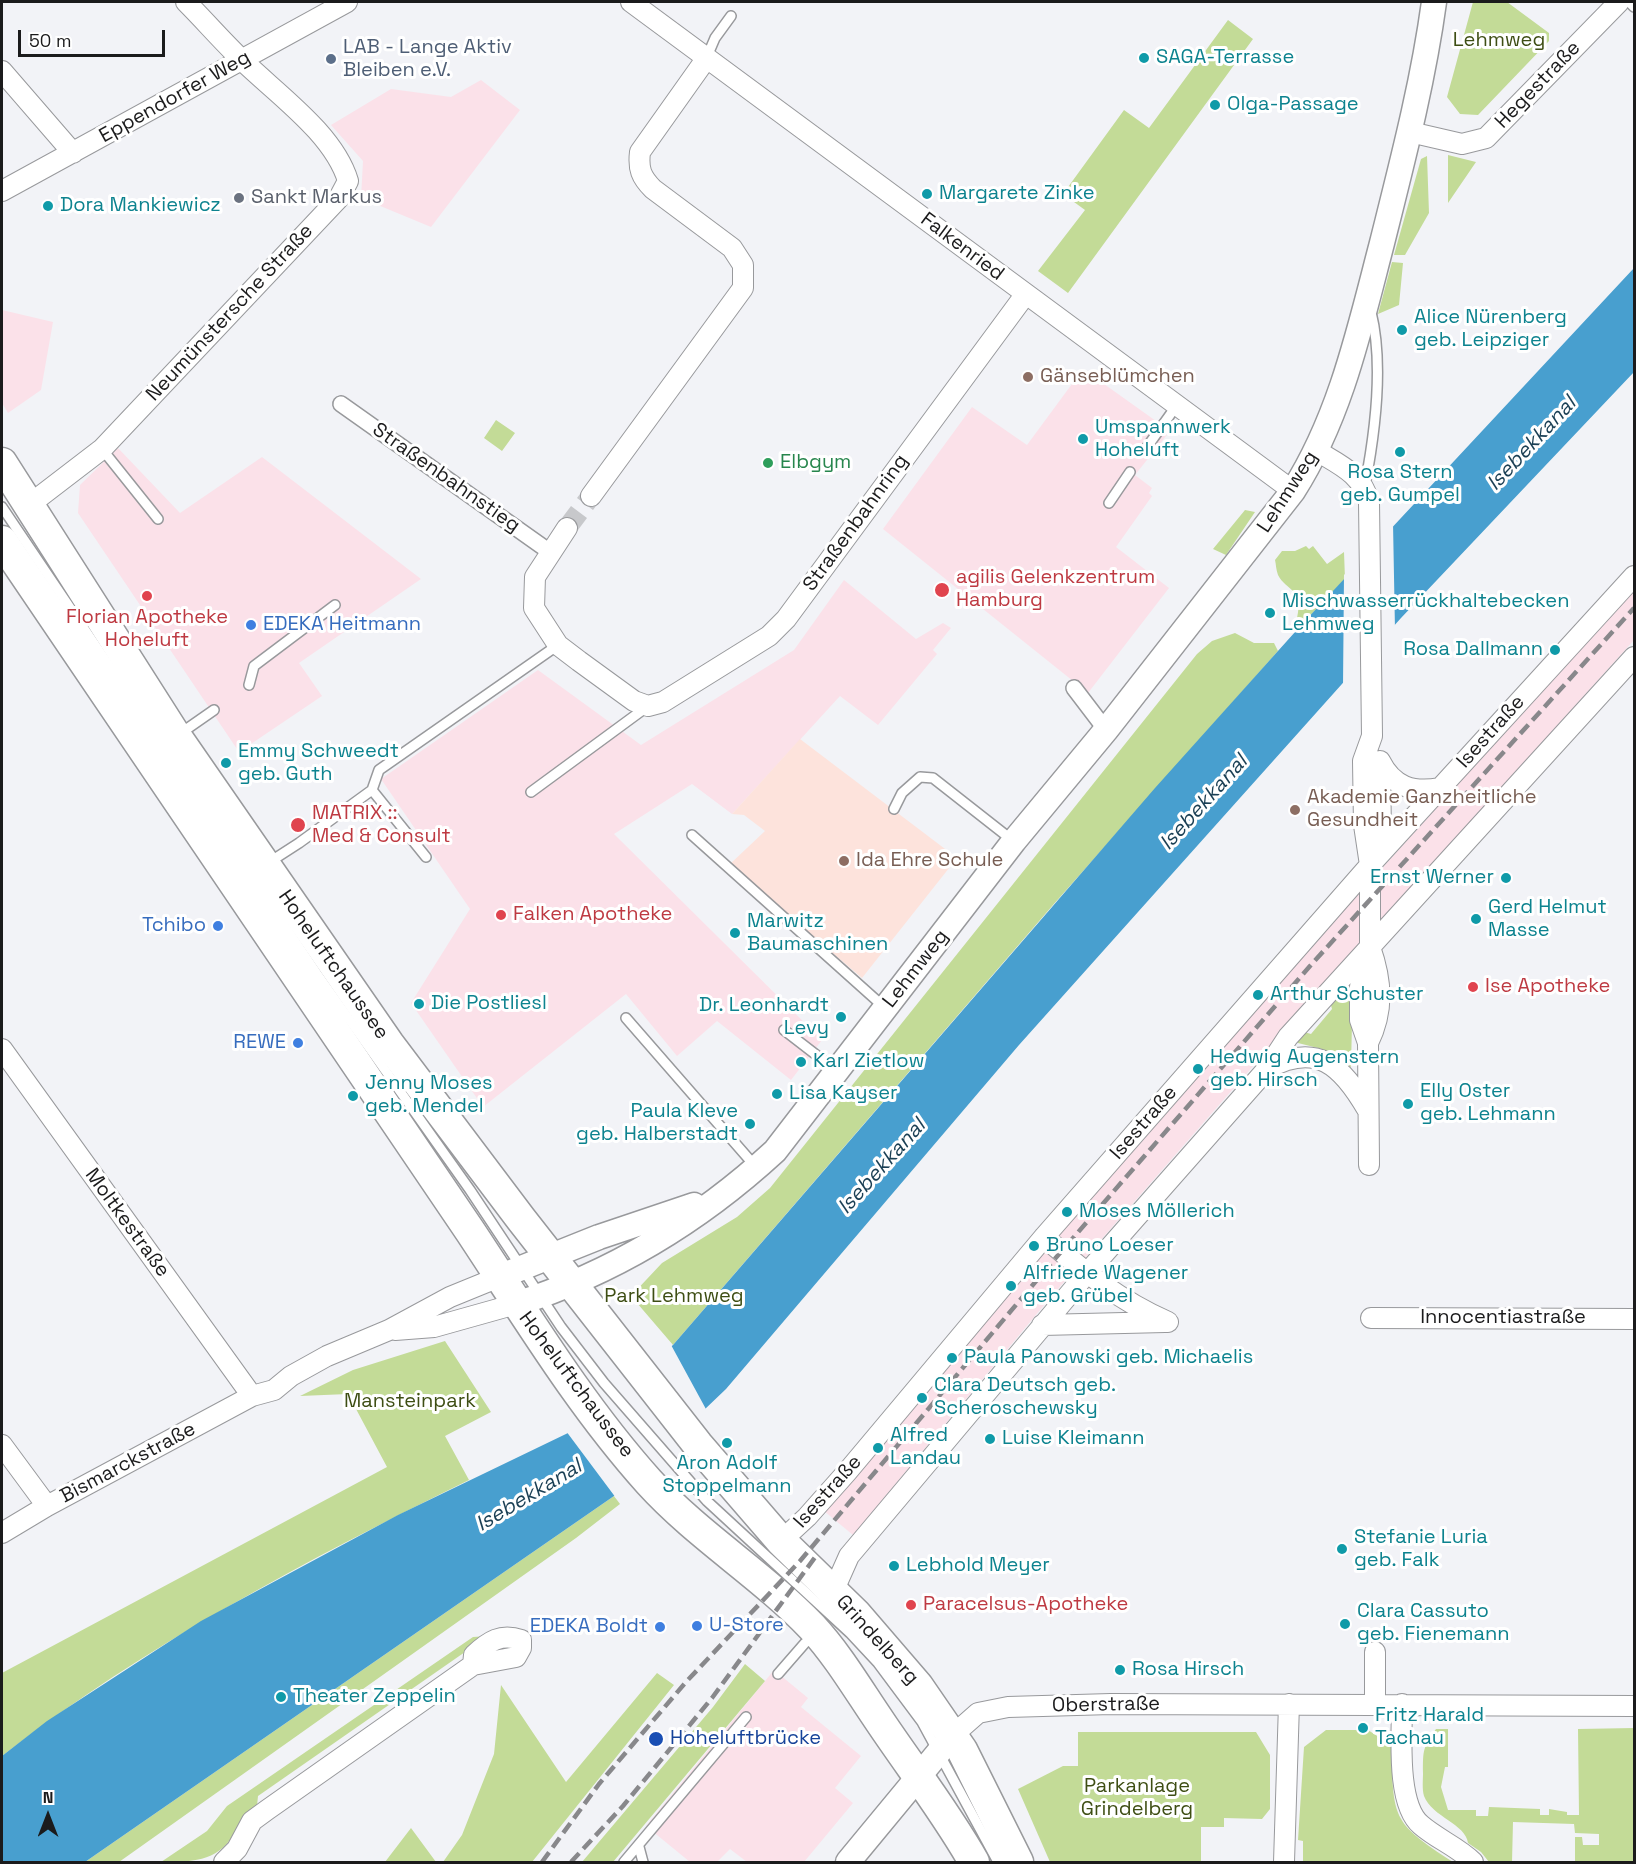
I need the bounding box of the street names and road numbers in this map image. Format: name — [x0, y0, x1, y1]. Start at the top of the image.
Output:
street label: Hegestraße — [1490, 36, 1586, 134]
street label: Eppendorfer Weg — [95, 46, 255, 148]
street label: Falkenried — [915, 208, 1009, 286]
street label: Neumünstersche Straße — [142, 219, 318, 407]
street label: Straßenbahnstieg — [368, 418, 524, 538]
street label: Lehmweg — [1253, 447, 1323, 537]
street label: Straßenbahnring — [798, 450, 914, 596]
street label: Isestraße — [1452, 691, 1530, 773]
street label: Hoheluftchaussee — [273, 886, 393, 1044]
street label: Lehmweg — [878, 925, 954, 1013]
street label: Isestraße — [1105, 1081, 1183, 1165]
street label: Moltkestraße — [80, 1164, 174, 1282]
street label: Innocentiastraße — [1420, 1306, 1586, 1330]
street label: Hoheluftchaussee — [513, 1307, 639, 1463]
street label: Bismarckstraße — [56, 1417, 200, 1509]
street label: Isestraße — [789, 1451, 867, 1533]
street label: Grindelberg — [831, 1590, 923, 1690]
street label: Oberstraße — [1052, 1692, 1160, 1718]

